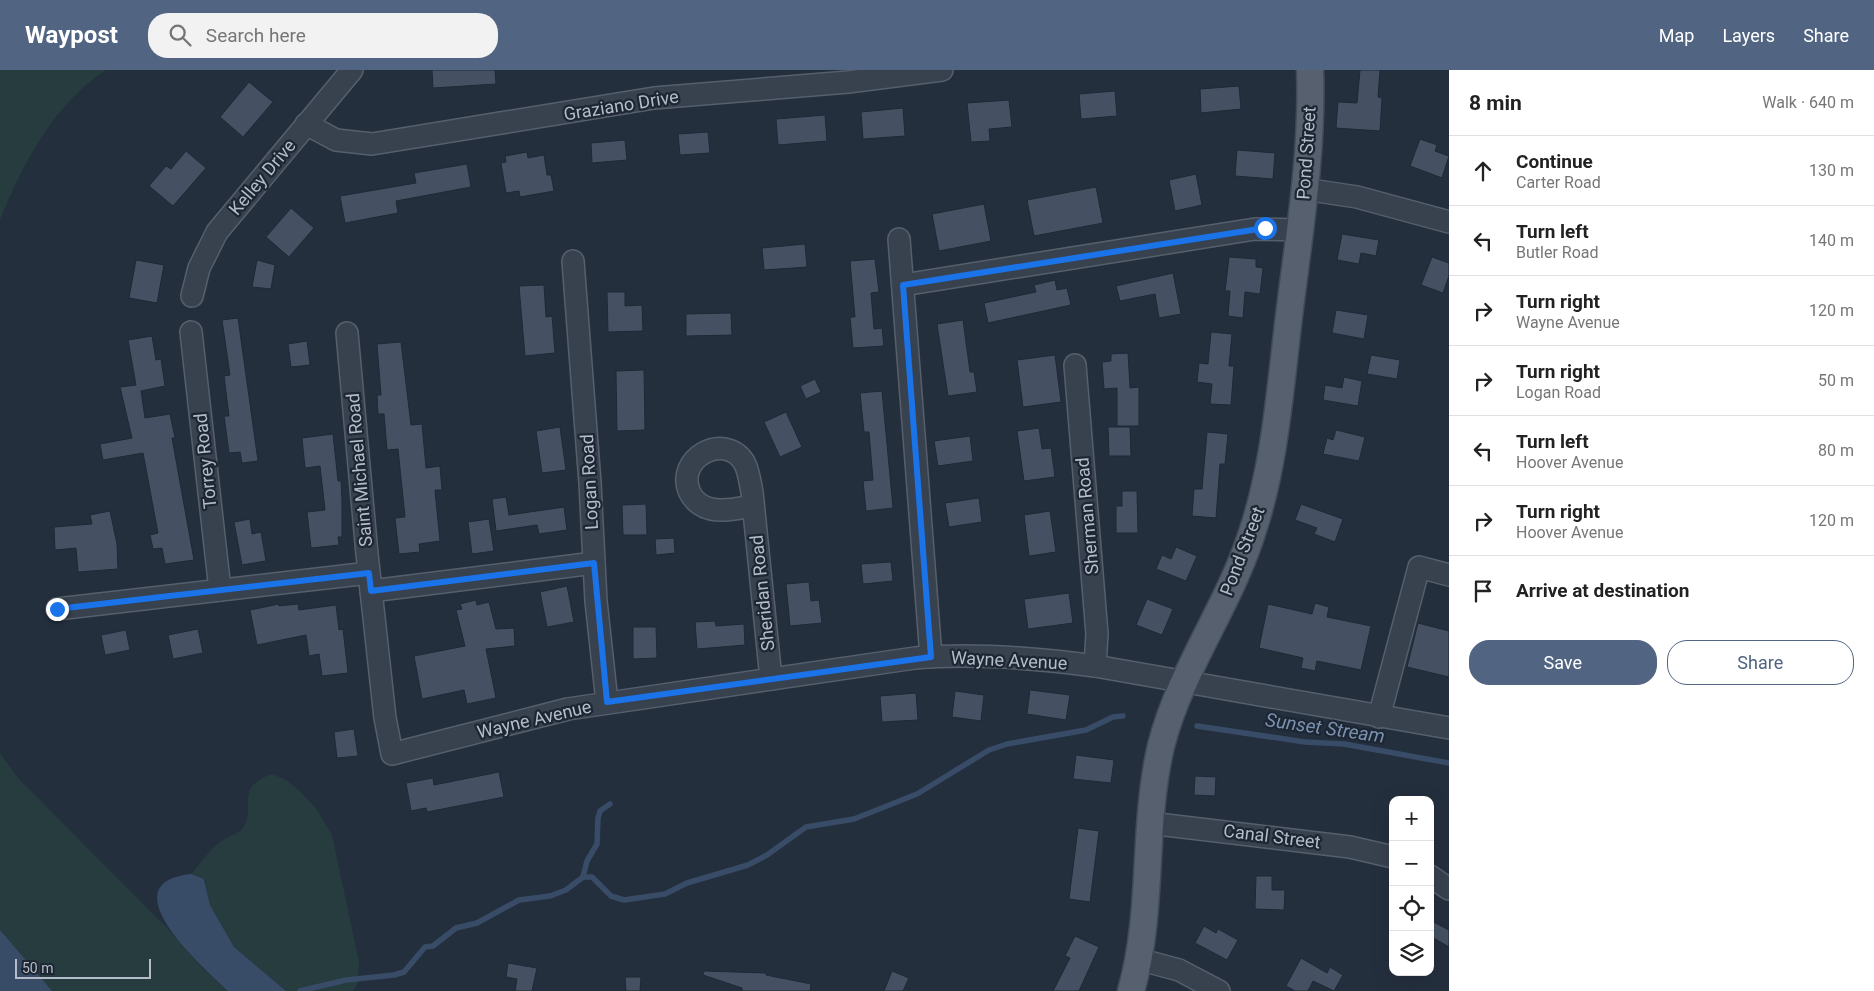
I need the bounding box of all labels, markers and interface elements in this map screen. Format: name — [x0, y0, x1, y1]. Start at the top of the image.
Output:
search box — [148, 13, 498, 58]
text: Waypost — [25, 21, 118, 49]
icon: search — [166, 21, 194, 49]
text: Search here — [206, 24, 306, 47]
text: Map — [1659, 25, 1694, 46]
text: Layers — [1722, 25, 1775, 46]
text: Share — [1803, 25, 1849, 46]
street label: Graziano Drive — [562, 86, 680, 124]
text: 8 min — [1469, 91, 1522, 115]
text: Walk · 640 m — [1762, 93, 1854, 112]
street label: Pond Street — [1292, 106, 1320, 200]
street label: Kelley Drive — [224, 135, 300, 219]
text: Continue — [1516, 150, 1593, 173]
icon: ahead — [1469, 157, 1497, 185]
text: 130 m — [1809, 161, 1854, 180]
text: Carter Road — [1516, 173, 1601, 192]
route start — [1254, 217, 1277, 240]
text: Turn left — [1516, 220, 1589, 243]
icon: left — [1469, 227, 1497, 255]
text: 140 m — [1809, 231, 1854, 250]
text: Butler Road — [1516, 243, 1599, 262]
text: Turn right — [1516, 290, 1600, 313]
icon: right — [1469, 297, 1497, 325]
text: 120 m — [1809, 301, 1854, 320]
text: Wayne Avenue — [1516, 313, 1620, 332]
text: Turn right — [1516, 360, 1600, 383]
icon: right — [1469, 367, 1497, 395]
text: 50 m — [1818, 371, 1854, 390]
text: Logan Road — [1516, 383, 1601, 402]
street label: Saint Michael Road — [342, 392, 376, 548]
street label: Torrey Road — [190, 412, 220, 510]
text: Turn left — [1516, 430, 1589, 453]
street label: Logan Road — [576, 434, 602, 530]
icon: left — [1469, 437, 1497, 465]
text: 80 m — [1818, 441, 1854, 460]
text: Hoover Avenue — [1516, 453, 1623, 472]
street label: Sherman Road — [1071, 457, 1103, 575]
text: Turn right — [1516, 500, 1600, 523]
street label: Pond Street — [1215, 503, 1269, 598]
icon: right — [1469, 507, 1497, 535]
text: 120 m — [1809, 511, 1854, 530]
text: Hoover Avenue — [1516, 523, 1623, 542]
street label: Sheridan Road — [745, 534, 779, 652]
icon: arrive — [1469, 577, 1497, 605]
text: Arrive at destination — [1516, 579, 1689, 602]
route end — [46, 598, 69, 621]
button: Save — [1469, 640, 1657, 685]
button: Share — [1667, 640, 1854, 685]
street label: Wayne Avenue — [950, 646, 1068, 674]
street label: Wayne Avenue — [475, 696, 593, 742]
water label: Sunset Stream — [1264, 708, 1386, 748]
map controls — [1389, 796, 1434, 976]
button: + — [1389, 796, 1434, 841]
street label: Canal Street — [1222, 820, 1322, 852]
button: − — [1389, 841, 1434, 886]
button: locate — [1389, 886, 1434, 931]
button: layers — [1389, 931, 1434, 976]
scale bar — [15, 956, 151, 979]
text: 50 m — [22, 960, 54, 976]

